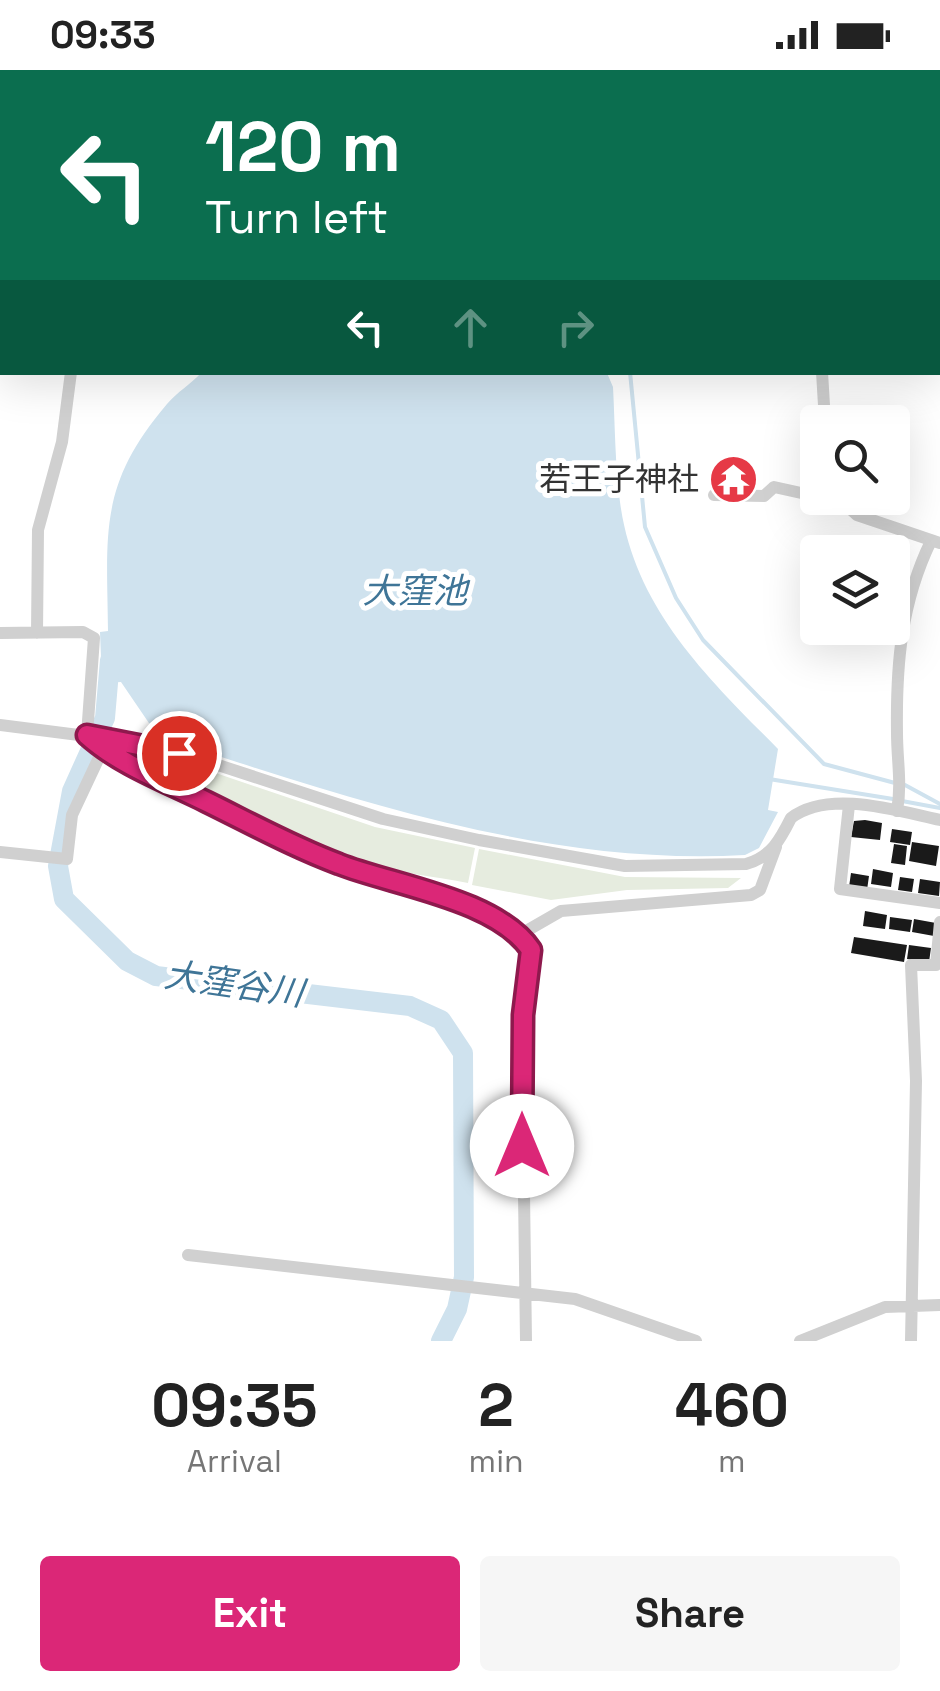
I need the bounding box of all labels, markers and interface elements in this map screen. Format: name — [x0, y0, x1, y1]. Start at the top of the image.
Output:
text: 09:33 — [50, 11, 156, 59]
text: 120 m — [205, 102, 401, 191]
icon: left — [40, 110, 170, 240]
text: Turn left — [205, 189, 388, 246]
icon: left — [338, 300, 393, 355]
icon: ahead — [443, 300, 498, 355]
icon: right — [548, 300, 603, 355]
map controls — [800, 405, 910, 645]
button: search — [800, 405, 910, 515]
temple icon: 若王子神社 — [708, 453, 760, 505]
place label: 若王子神社 — [539, 459, 699, 499]
button: layers — [800, 535, 910, 645]
water label: 大窪池 — [362, 569, 470, 613]
pin — [137, 711, 222, 796]
icon: arrive — [152, 726, 207, 781]
water label: 大窪谷川 — [162, 952, 310, 1016]
position arrow — [470, 1094, 574, 1198]
text: 09:35 — [151, 1367, 317, 1444]
text: 2 — [478, 1367, 514, 1444]
text: 460 — [675, 1367, 789, 1444]
text: Arrival — [187, 1441, 282, 1481]
text: min — [469, 1441, 524, 1481]
text: m — [718, 1441, 746, 1481]
button: Exit — [40, 1556, 460, 1671]
button: Share — [480, 1556, 900, 1671]

